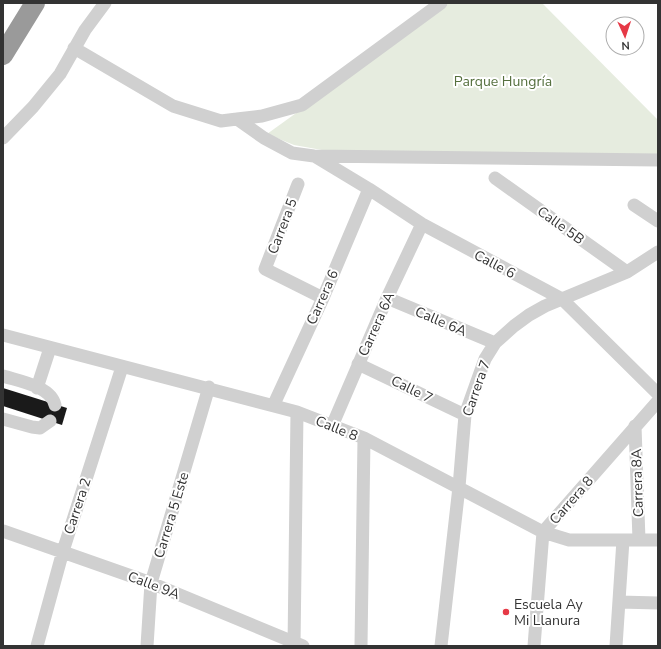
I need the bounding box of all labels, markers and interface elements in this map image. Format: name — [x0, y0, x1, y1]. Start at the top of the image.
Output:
north arrow — [605, 16, 645, 56]
text: N — [621, 38, 630, 53]
park label: Parque Hungría — [454, 72, 552, 91]
street label: Carrera 5 — [263, 196, 302, 257]
street label: Calle 5B — [533, 202, 588, 249]
street label: Calle 6 — [471, 246, 519, 283]
street label: Carrera 6 — [302, 267, 343, 328]
street label: Carrera 6A — [354, 289, 399, 359]
street label: Calle 6A — [412, 302, 470, 341]
street label: Carrera 7 — [458, 357, 495, 419]
street label: Calle 7 — [388, 371, 436, 408]
street label: Calle 8 — [313, 411, 361, 446]
street label: Carrera 8A — [627, 448, 648, 518]
street label: Carrera 5 Este — [149, 470, 194, 560]
street label: Carrera 8 — [545, 472, 598, 529]
street label: Carrera 2 — [59, 475, 96, 537]
street label: Calle 9A — [125, 567, 183, 604]
place label: Escuela Ay Mi Llanura — [514, 595, 584, 630]
marker: Escuela Ay Mi Llanura — [501, 607, 511, 617]

